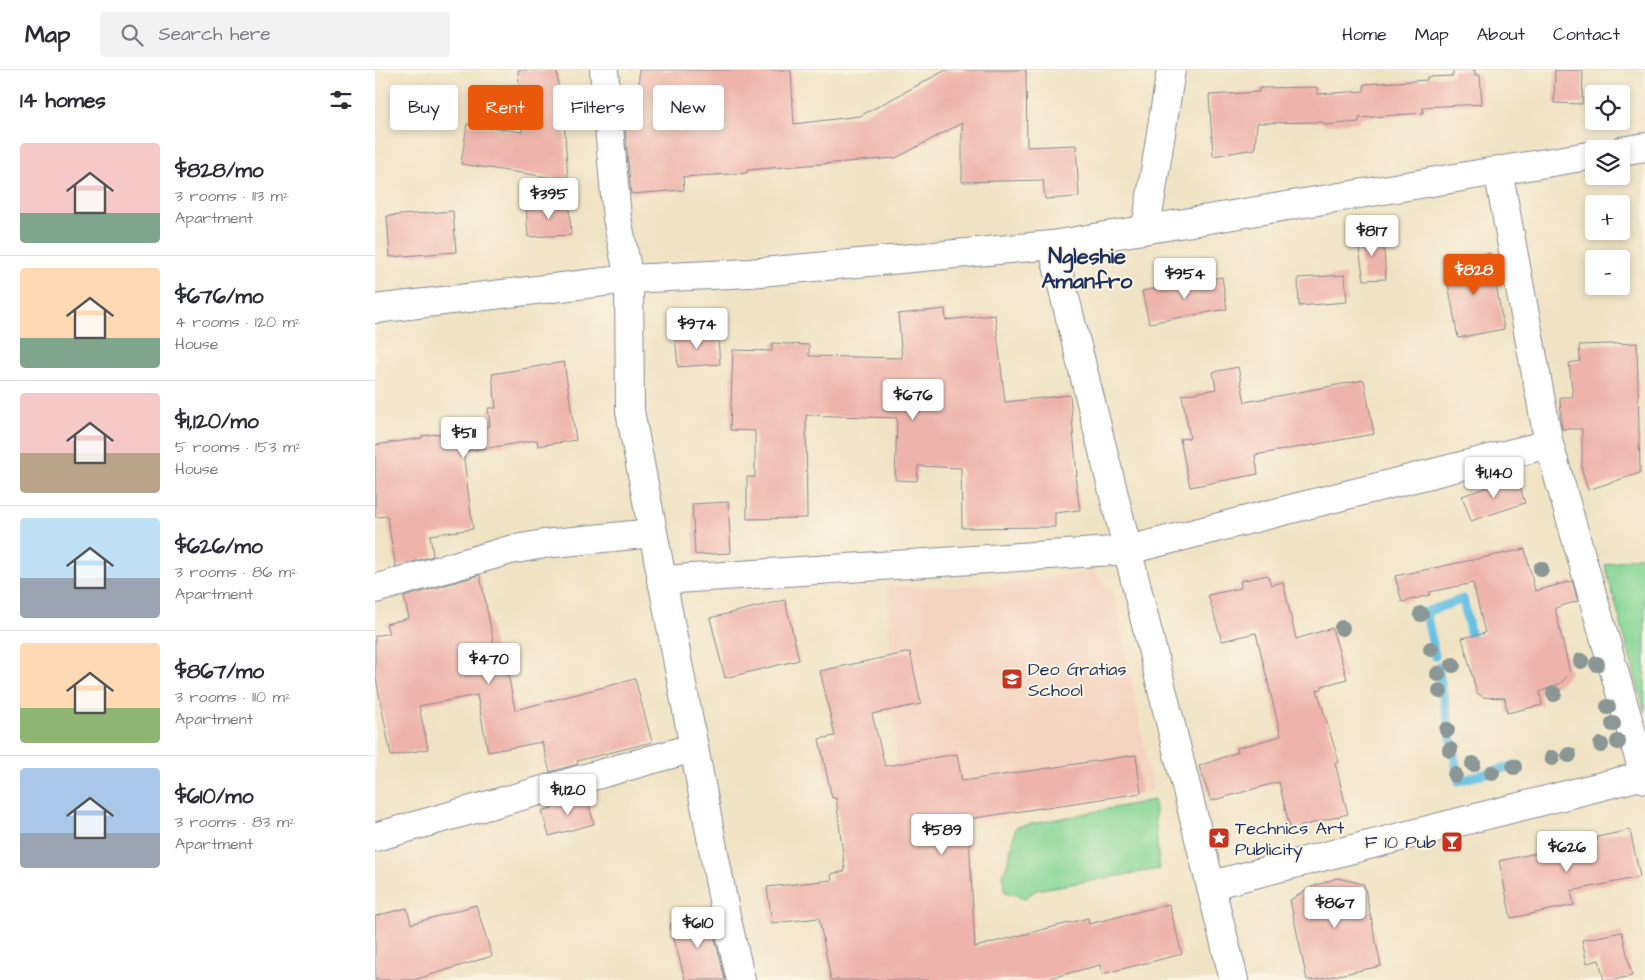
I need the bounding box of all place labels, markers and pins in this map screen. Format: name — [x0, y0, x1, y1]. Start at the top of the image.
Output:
pin: $395 — [519, 178, 579, 220]
pin: $817 — [1342, 214, 1402, 257]
pin: $828 — [1444, 254, 1504, 296]
pin: $954 — [1155, 258, 1215, 300]
pin: $974 — [667, 308, 727, 350]
pin: $676 — [883, 378, 943, 421]
pin: $511 — [434, 416, 494, 459]
pin: $1,140 — [1453, 456, 1535, 499]
pin: $470 — [459, 642, 519, 685]
place label: Deo Gratias School — [1028, 657, 1127, 703]
school or university icon: Deo Gratias School — [1000, 667, 1024, 691]
pin: $1,120 — [527, 774, 609, 816]
pin: $589 — [912, 814, 972, 856]
place label: Technics Art Publicity — [1235, 816, 1345, 863]
place icon: Technics Art Publicity — [1207, 826, 1231, 850]
place label: F 10 Pub — [1365, 830, 1436, 855]
bar icon: F 10 Pub — [1440, 830, 1464, 854]
pin: $626 — [1537, 830, 1597, 873]
pin: $867 — [1305, 886, 1365, 929]
pin: $610 — [668, 906, 728, 949]

